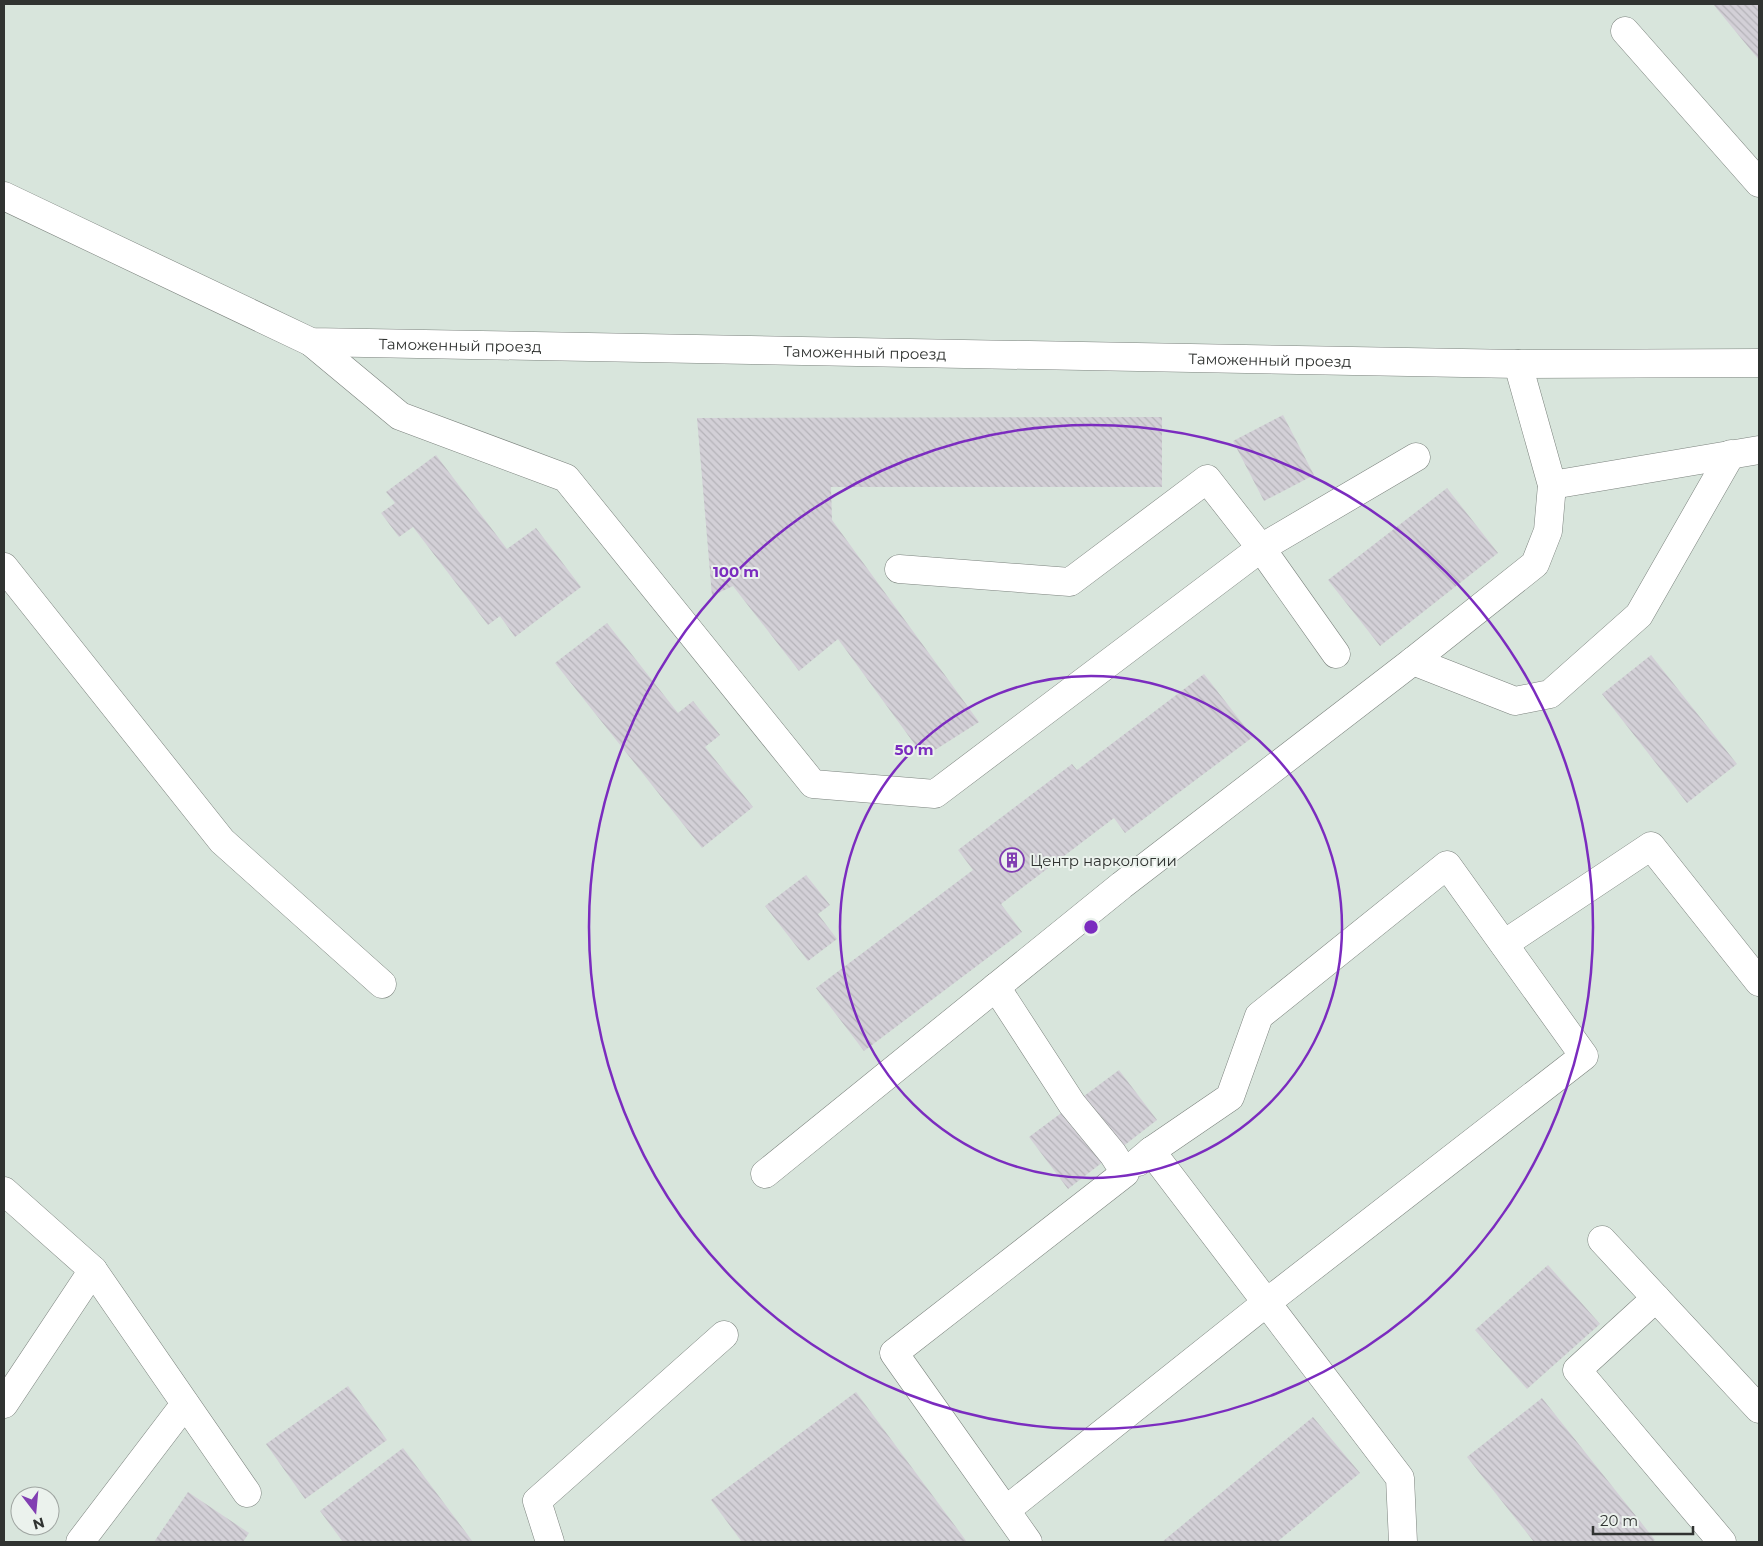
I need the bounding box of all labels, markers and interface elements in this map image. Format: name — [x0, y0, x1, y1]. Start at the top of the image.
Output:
street label: Таможенный проезд — [378, 334, 542, 356]
street label: Таможенный проезд — [783, 341, 947, 363]
street label: Таможенный проезд — [1188, 348, 1352, 370]
text: 100 m — [713, 562, 759, 581]
text: 50 m — [894, 740, 934, 759]
building icon: Центр наркологии — [999, 847, 1025, 873]
place label: Центр наркологии — [1030, 851, 1177, 870]
centre of rings — [1082, 918, 1100, 936]
north arrow — [10, 1486, 60, 1536]
scale bar — [1593, 1504, 1693, 1536]
text: 20 m — [1600, 1511, 1638, 1530]
text: N — [31, 1513, 47, 1534]

